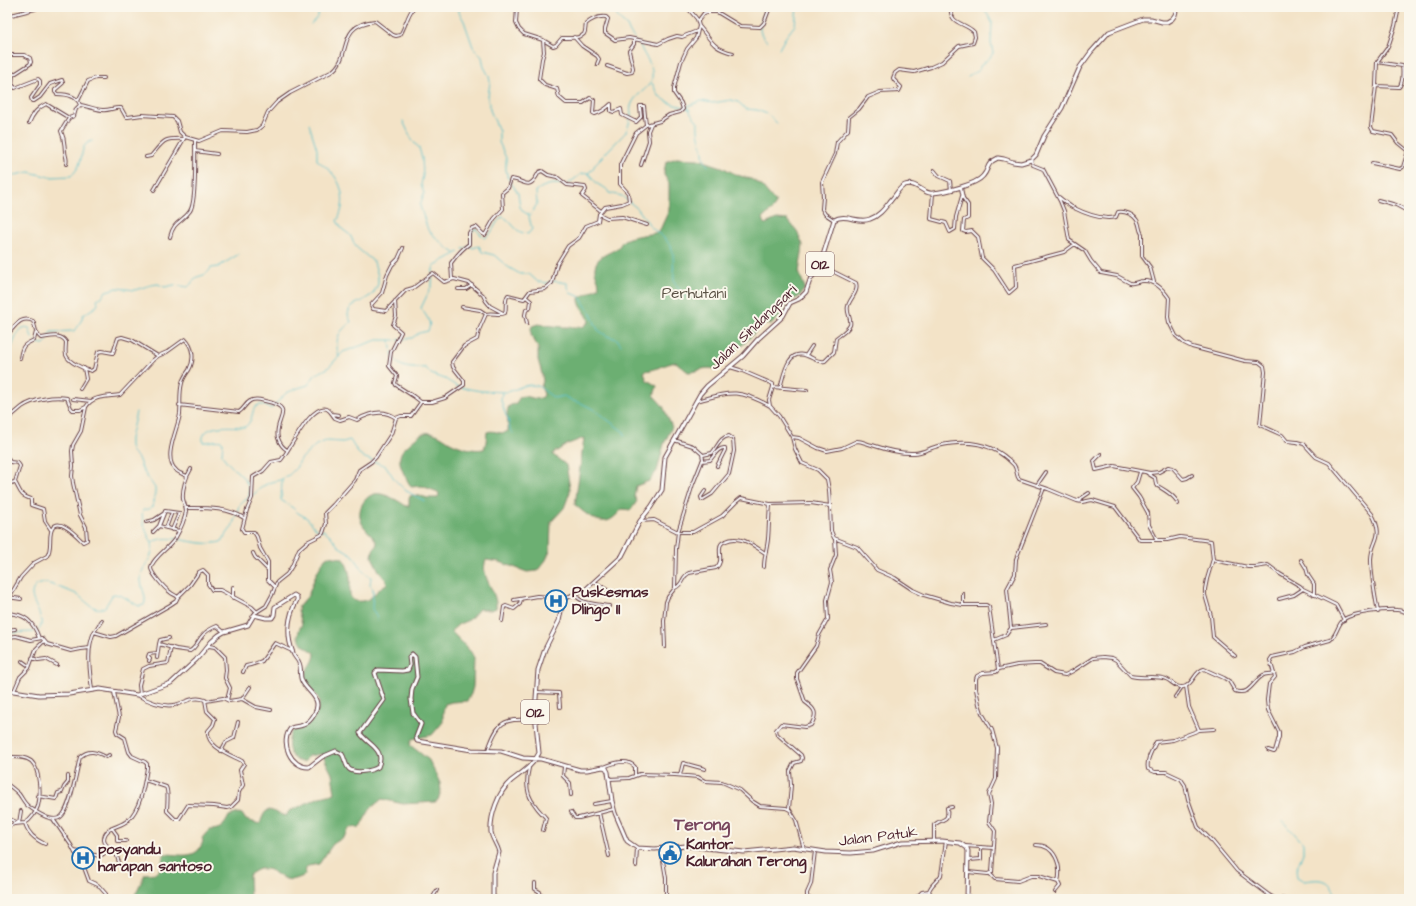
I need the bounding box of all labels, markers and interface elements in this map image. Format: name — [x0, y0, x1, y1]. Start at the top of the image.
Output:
road number: 012 — [806, 252, 834, 276]
street label: Jalan Sindangsari — [705, 279, 803, 375]
park label: Perhutani — [662, 283, 727, 304]
place label: Puskesmas Dlingo II — [572, 582, 649, 622]
hospital icon: Puskesmas Dlingo II — [543, 588, 569, 614]
road number: 012 — [521, 700, 549, 724]
district label: Terong — [673, 813, 730, 838]
street label: Jalan Patuk — [837, 821, 919, 852]
place label: Kantor Kalurahan Terong — [686, 834, 807, 874]
place label: posyandu harapan santoso — [98, 839, 212, 877]
public building icon: Kantor Kalurahan Terong — [657, 840, 683, 866]
hospital icon: posyandu harapan santoso — [70, 845, 96, 871]

